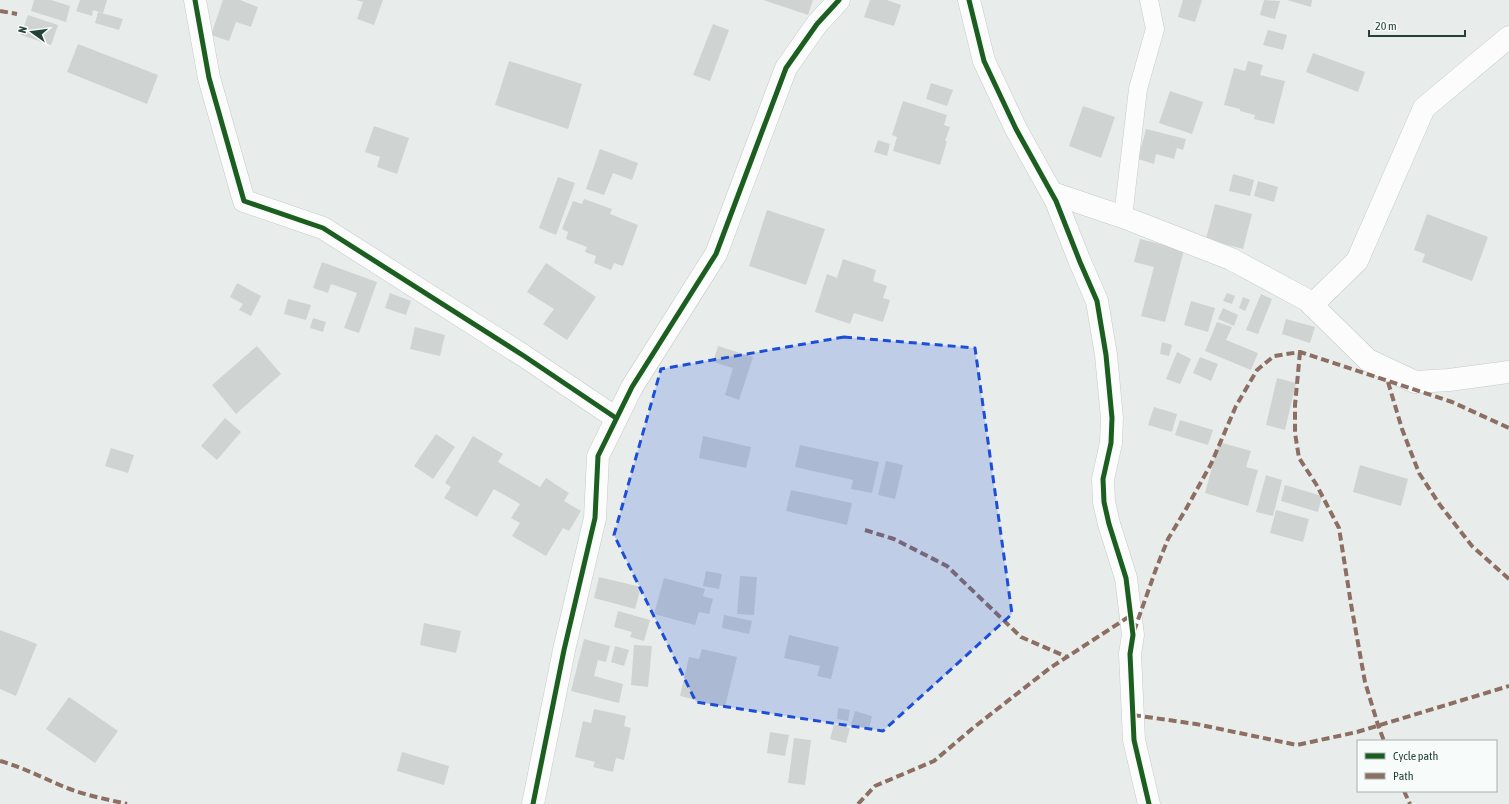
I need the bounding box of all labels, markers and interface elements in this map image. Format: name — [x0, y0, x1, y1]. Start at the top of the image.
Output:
north arrow — [12, 12, 52, 52]
scale bar — [1369, 12, 1465, 38]
text: 20 m — [1375, 19, 1397, 33]
text: N — [16, 25, 29, 34]
legend — [1357, 740, 1497, 792]
text: Cycle path — [1393, 749, 1438, 763]
text: Path — [1393, 769, 1414, 783]

